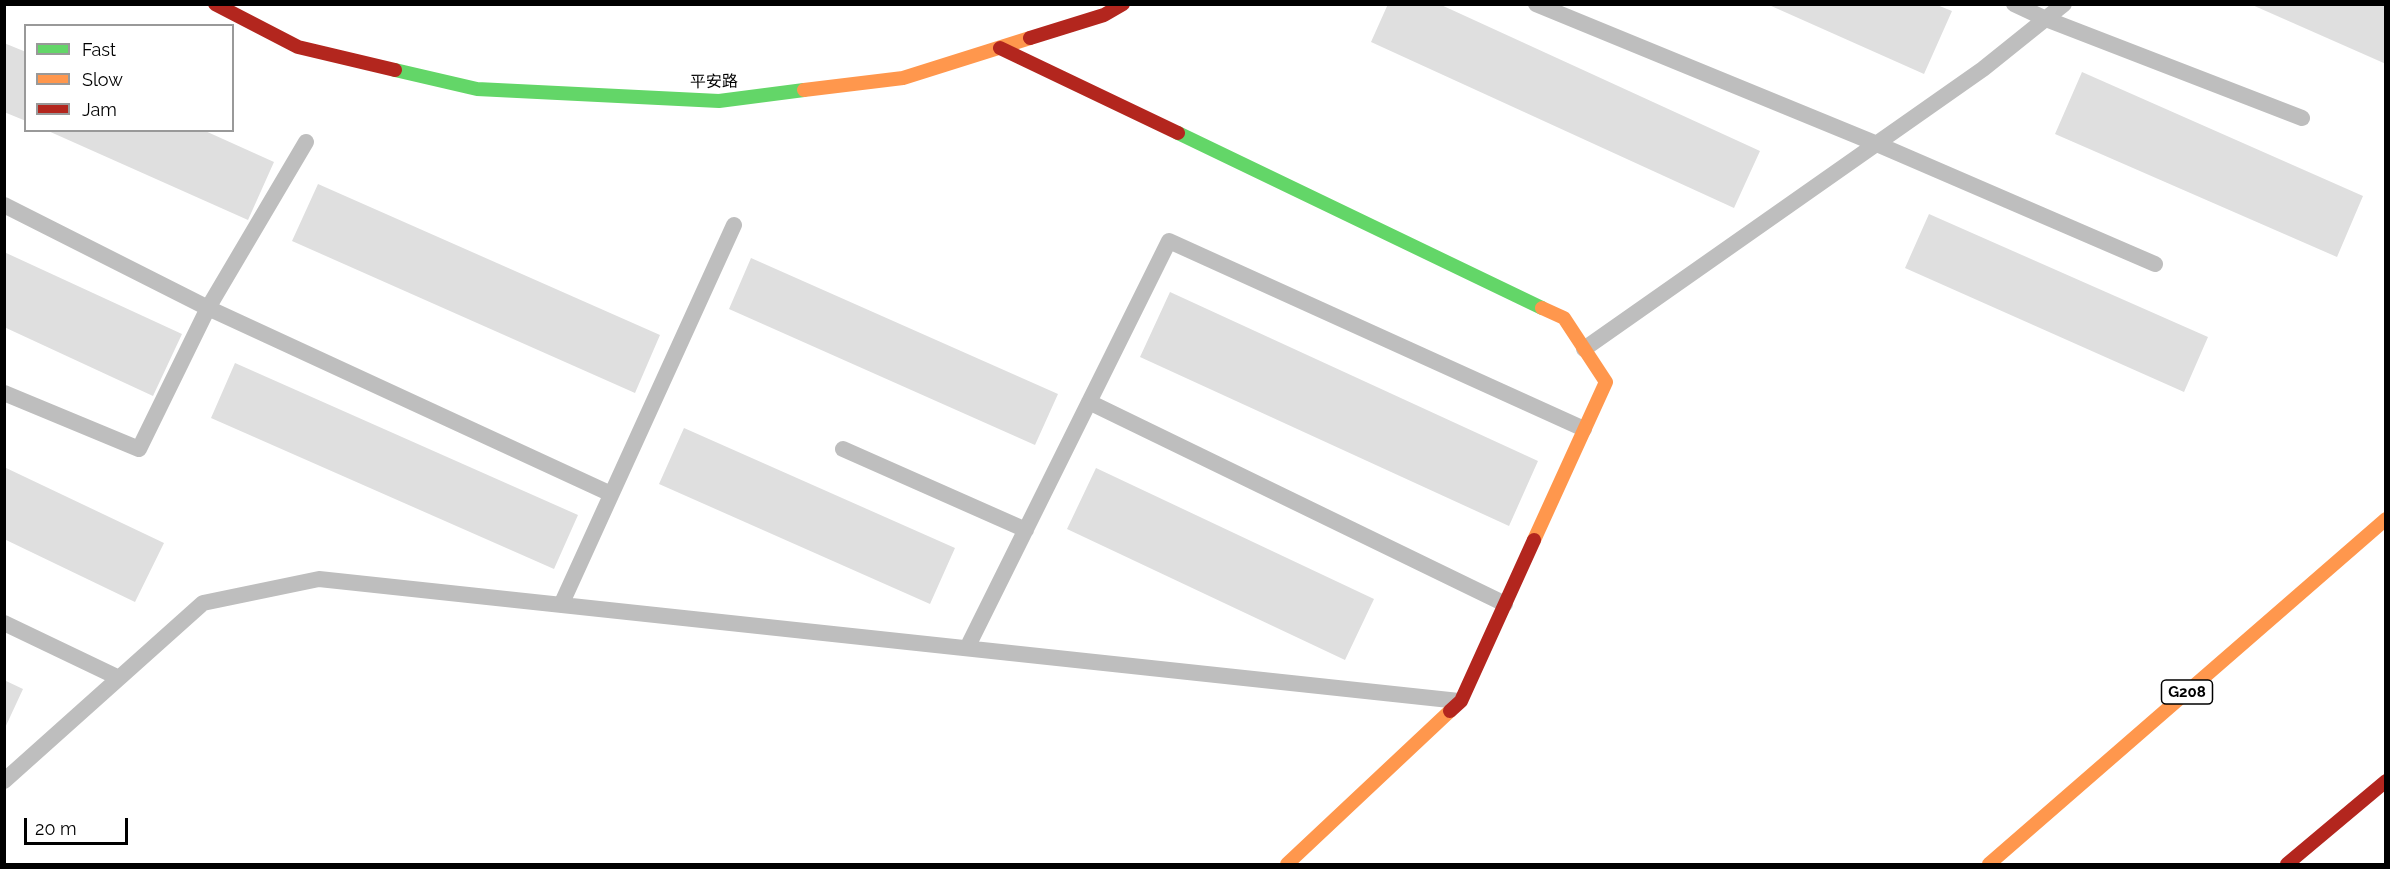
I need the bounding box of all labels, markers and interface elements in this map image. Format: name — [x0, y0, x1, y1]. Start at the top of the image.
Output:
legend — [24, 24, 234, 132]
text: Fast — [82, 39, 116, 60]
text: Slow — [82, 69, 123, 90]
street label: 平安路 — [690, 72, 738, 92]
text: Jam — [82, 99, 117, 120]
road number: G208 — [2162, 680, 2212, 704]
scale bar — [27, 806, 130, 844]
text: 20 m — [35, 818, 77, 839]

